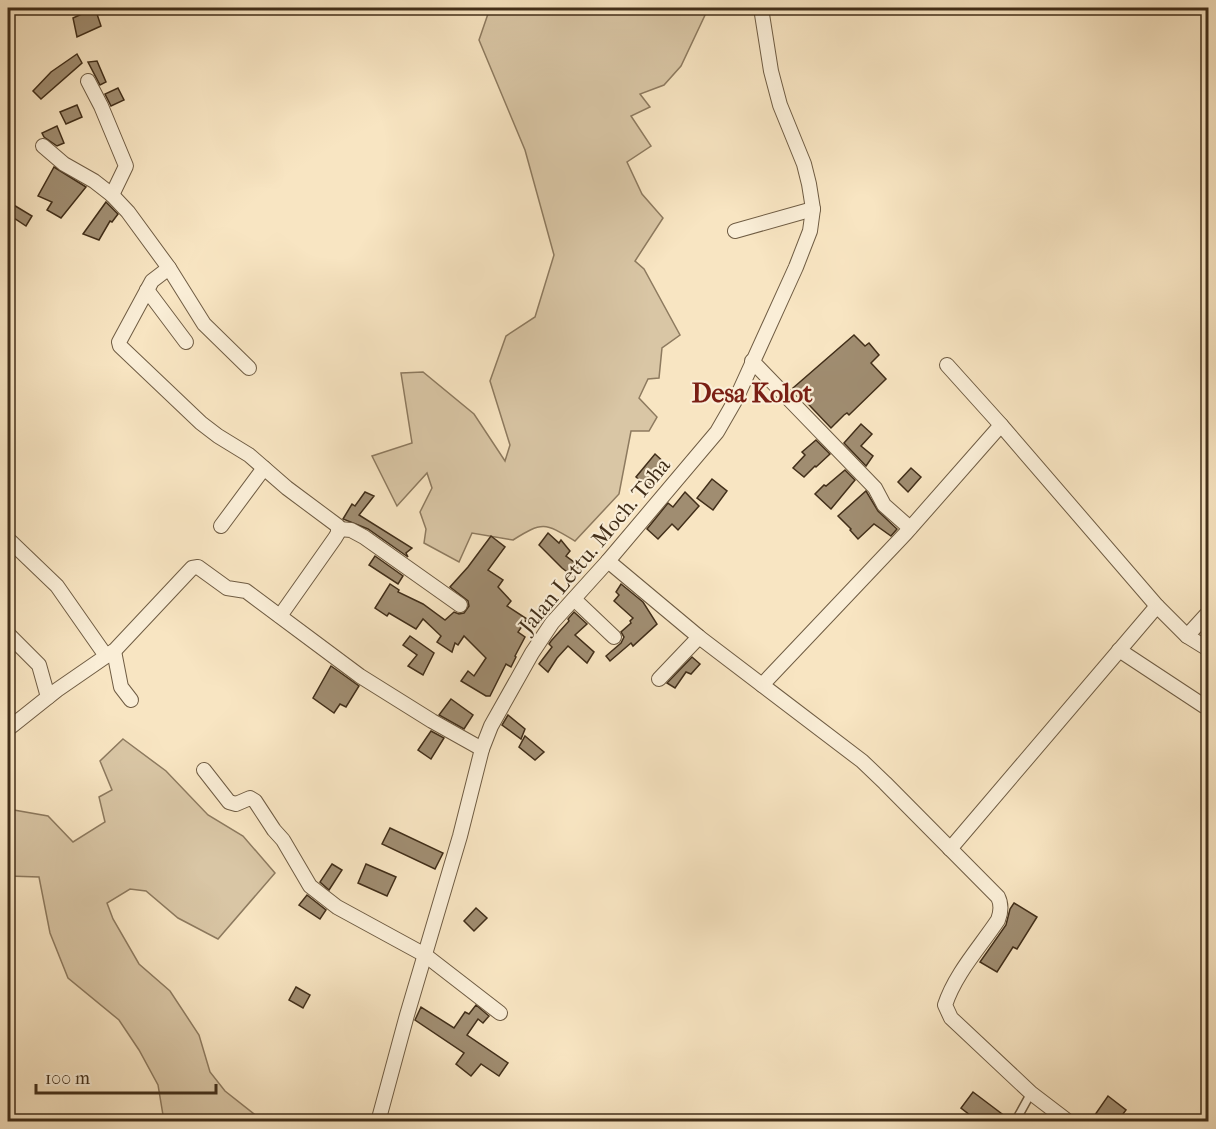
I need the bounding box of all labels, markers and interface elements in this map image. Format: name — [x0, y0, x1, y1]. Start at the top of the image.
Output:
district label: Desa Kolot — [692, 378, 813, 409]
street label: Jalan Lettu. Moch. Toha — [512, 452, 676, 640]
scale bar — [36, 1057, 216, 1095]
text: 100 m — [45, 1068, 90, 1089]

